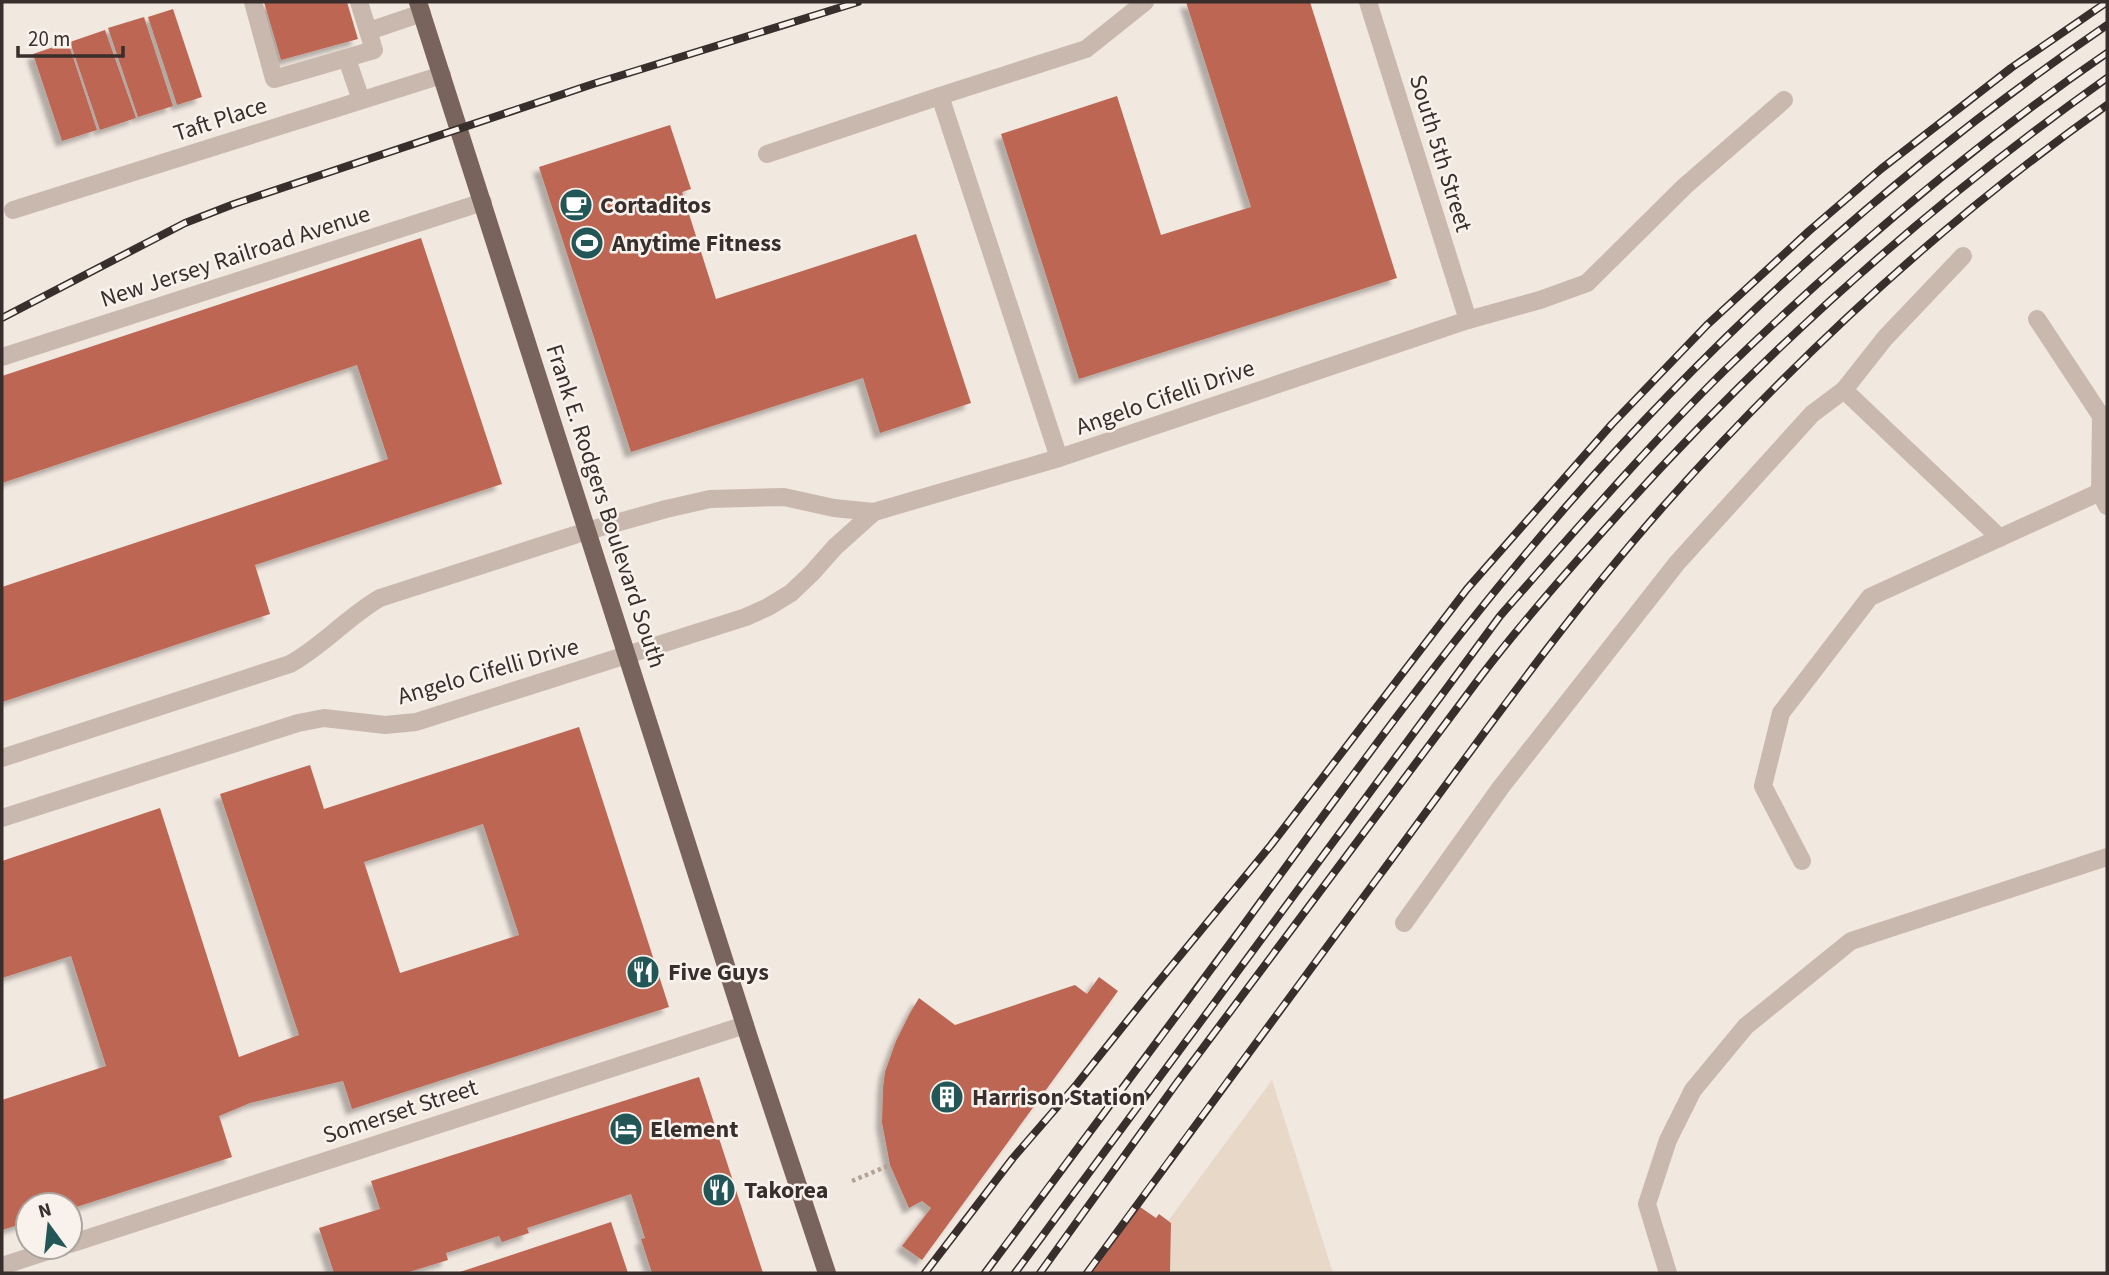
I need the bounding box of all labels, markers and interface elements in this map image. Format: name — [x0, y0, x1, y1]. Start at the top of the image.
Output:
scale bar — [18, 14, 122, 58]
text: 20 m — [28, 24, 70, 54]
street label: South 5th Street — [1400, 70, 1481, 236]
street label: Taft Place — [169, 88, 271, 151]
cafe icon: Cortaditos — [557, 186, 595, 224]
place label: Cortaditos — [600, 188, 711, 223]
street label: New Jersey Railroad Avenue — [96, 196, 375, 317]
sports icon: Anytime Fitness — [568, 224, 606, 262]
place label: Anytime Fitness — [611, 226, 781, 261]
street label: Frank E. Rodgers Boulevard South — [537, 340, 674, 672]
street label: Angelo Cifelli Drive — [1071, 350, 1259, 444]
street label: Angelo Cifelli Drive — [393, 629, 583, 714]
restaurant icon: Five Guys — [624, 953, 662, 991]
place label: Five Guys — [668, 955, 769, 990]
street label: Somerset Street — [318, 1070, 482, 1153]
building icon: Harrison Station — [928, 1078, 966, 1116]
place label: Harrison Station — [972, 1080, 1145, 1115]
hotel icon: Element — [607, 1110, 645, 1148]
place label: Element — [650, 1112, 738, 1147]
restaurant icon: Takorea — [700, 1171, 738, 1209]
place label: Takorea — [744, 1173, 828, 1208]
north arrow — [14, 1191, 84, 1261]
text: N — [35, 1196, 55, 1226]

